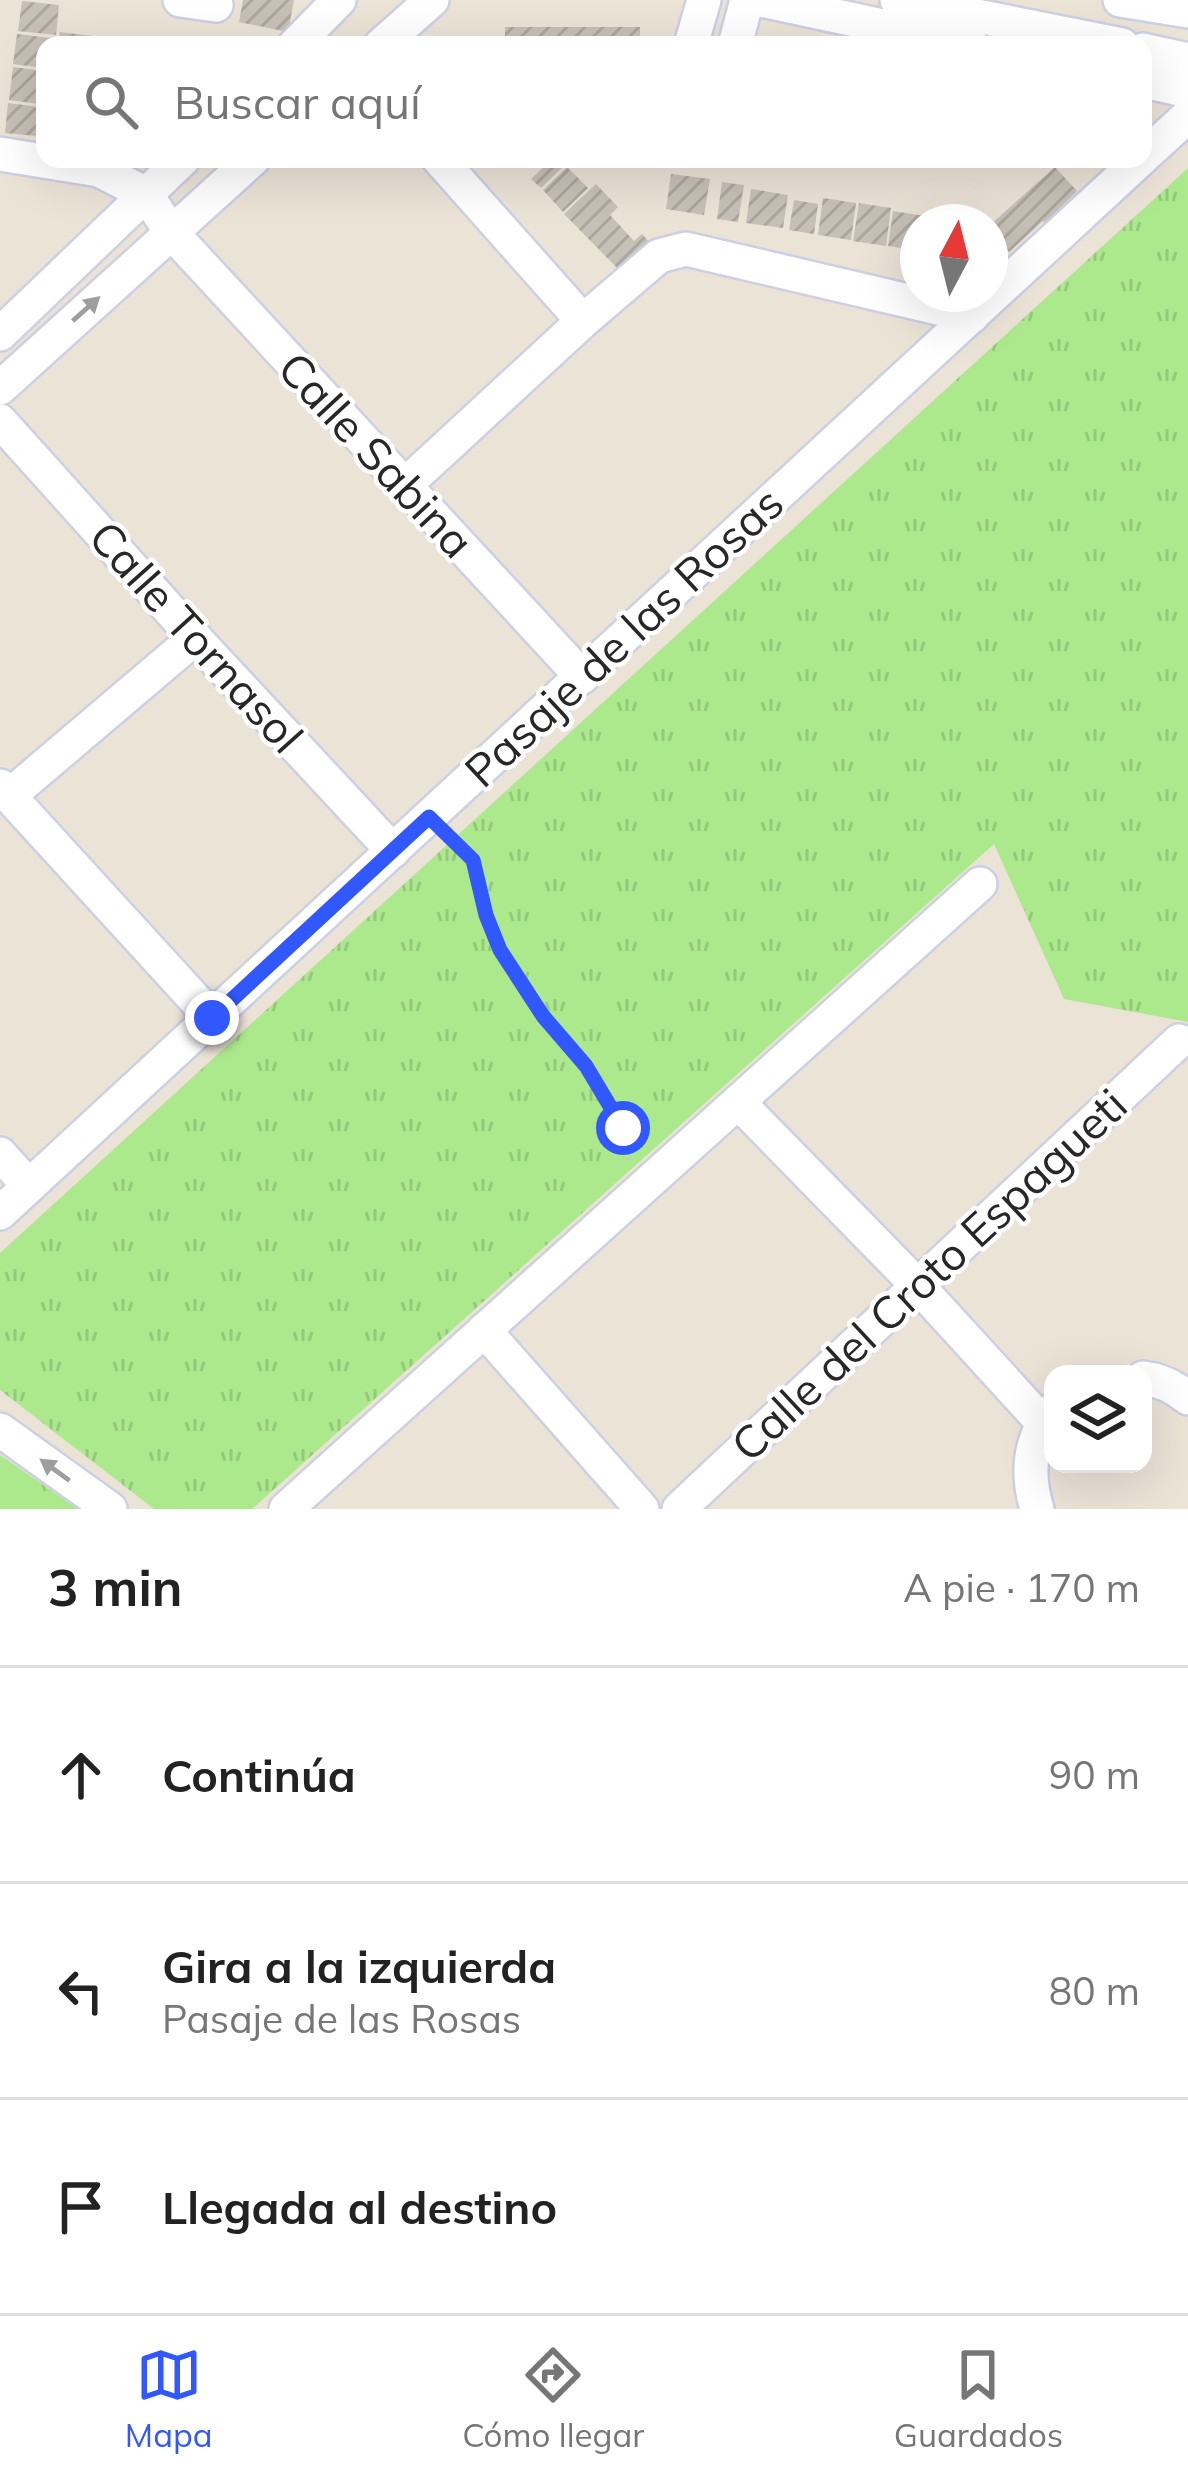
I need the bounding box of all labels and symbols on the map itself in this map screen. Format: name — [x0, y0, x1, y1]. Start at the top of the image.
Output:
north arrow — [900, 204, 1008, 312]
one-way arrow — [72, 296, 101, 324]
street label: Calle Sabina — [267, 340, 486, 569]
street label: Pasaje de las Rosas — [453, 474, 794, 798]
street label: Calle Tornasol — [78, 509, 315, 764]
route end — [185, 991, 239, 1045]
street label: Calle del Croto Espagueti — [719, 1076, 1138, 1472]
route start — [596, 1101, 650, 1155]
one-way arrow — [39, 1458, 71, 1482]

